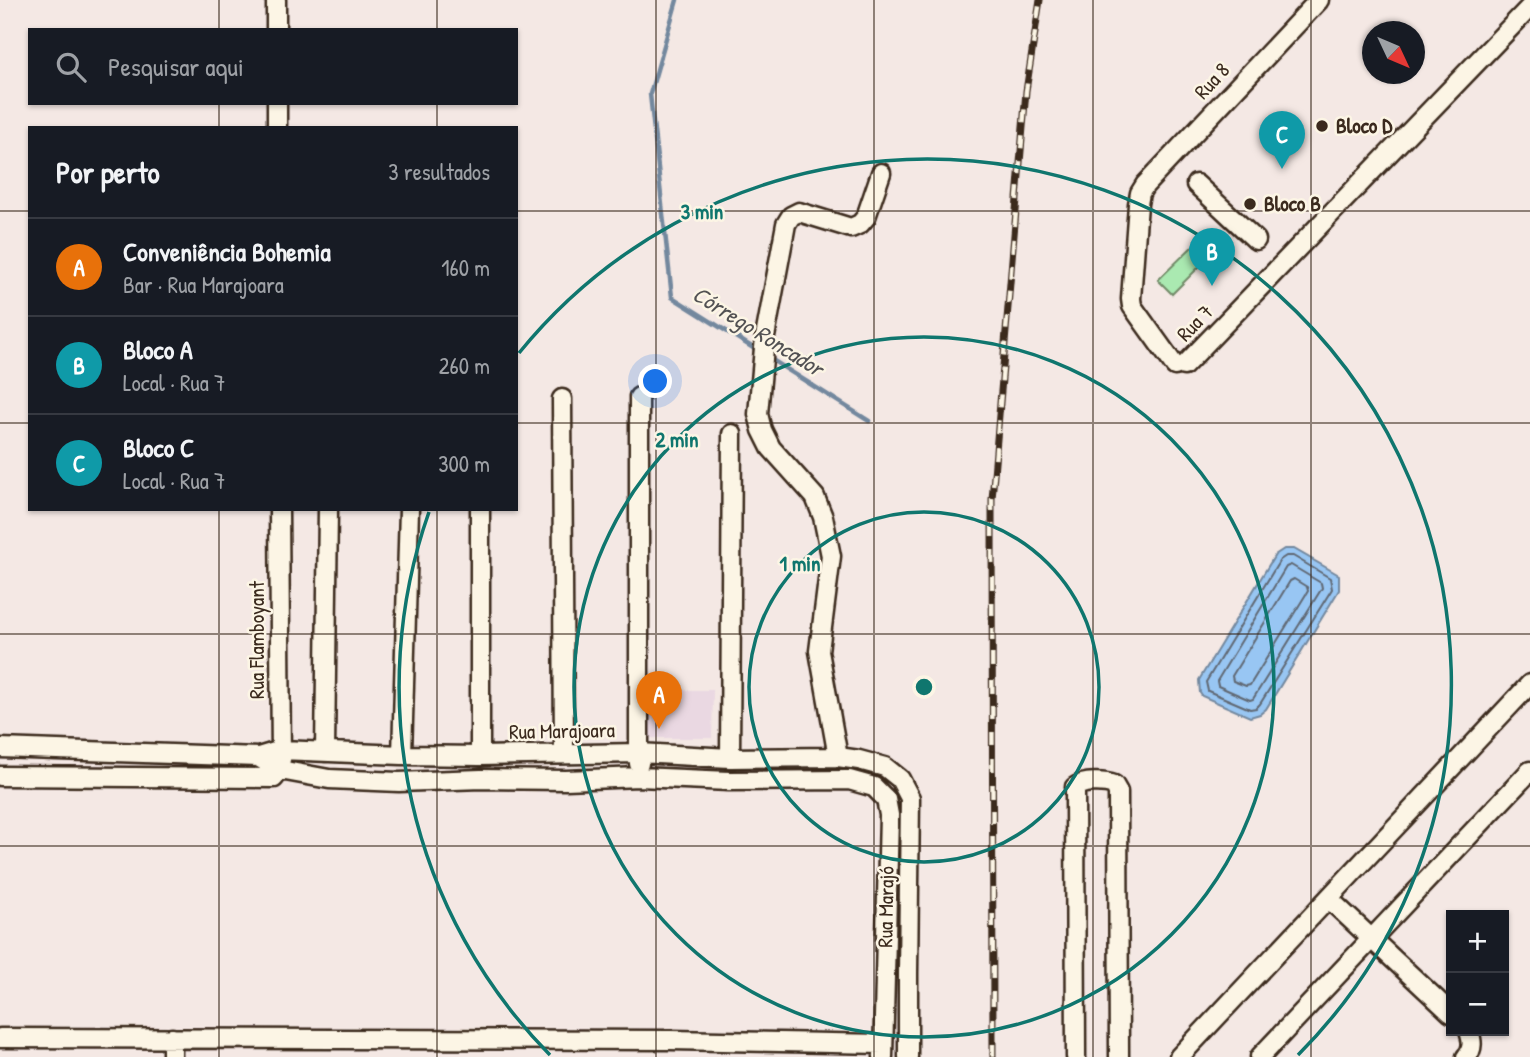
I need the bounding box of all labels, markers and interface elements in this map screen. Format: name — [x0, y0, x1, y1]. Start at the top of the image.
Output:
north arrow — [1362, 21, 1425, 84]
search box — [28, 28, 518, 105]
icon: search — [52, 48, 90, 86]
text: Pesquisar aqui — [108, 49, 244, 84]
street label: Rua 8 — [1187, 56, 1236, 105]
pin: C — [1259, 111, 1305, 169]
place label: Bloco D — [1336, 111, 1393, 140]
marker: Bloco D — [1314, 118, 1330, 134]
text: Por perto — [56, 152, 160, 192]
text: 3 resultados — [388, 156, 490, 187]
place label: Bloco B — [1264, 189, 1321, 218]
marker: Bloco B — [1242, 196, 1258, 212]
text: 3 min — [681, 197, 723, 226]
pin: B — [1189, 228, 1235, 286]
text: Conveniência Bohemia — [123, 234, 331, 269]
text: A — [73, 252, 85, 283]
text: 160 m — [441, 252, 490, 283]
text: Bar · Rua Marajoara — [123, 269, 284, 300]
water label: Córrego Roncador — [686, 278, 832, 386]
street label: Rua 7 — [1170, 298, 1219, 348]
text: Bloco A — [123, 332, 193, 367]
text: B — [73, 350, 85, 381]
text: 260 m — [439, 350, 490, 381]
your location — [638, 364, 672, 398]
text: Local · Rua 7 — [123, 367, 225, 398]
text: 2 min — [655, 425, 699, 454]
text: Bloco C — [123, 430, 194, 465]
text: C — [73, 448, 85, 479]
text: 300 m — [438, 448, 490, 479]
text: Local · Rua 7 — [123, 465, 225, 496]
text: 1 min — [780, 549, 820, 578]
street label: Rua Flamboyant — [242, 580, 271, 699]
pin: A — [636, 671, 682, 729]
centre of rings — [912, 675, 936, 699]
street label: Rua Marajoara — [509, 715, 615, 746]
street label: Rua Marajó — [870, 866, 901, 948]
map controls — [1446, 910, 1509, 1036]
button: + — [1446, 910, 1509, 973]
button: − — [1446, 973, 1509, 1036]

